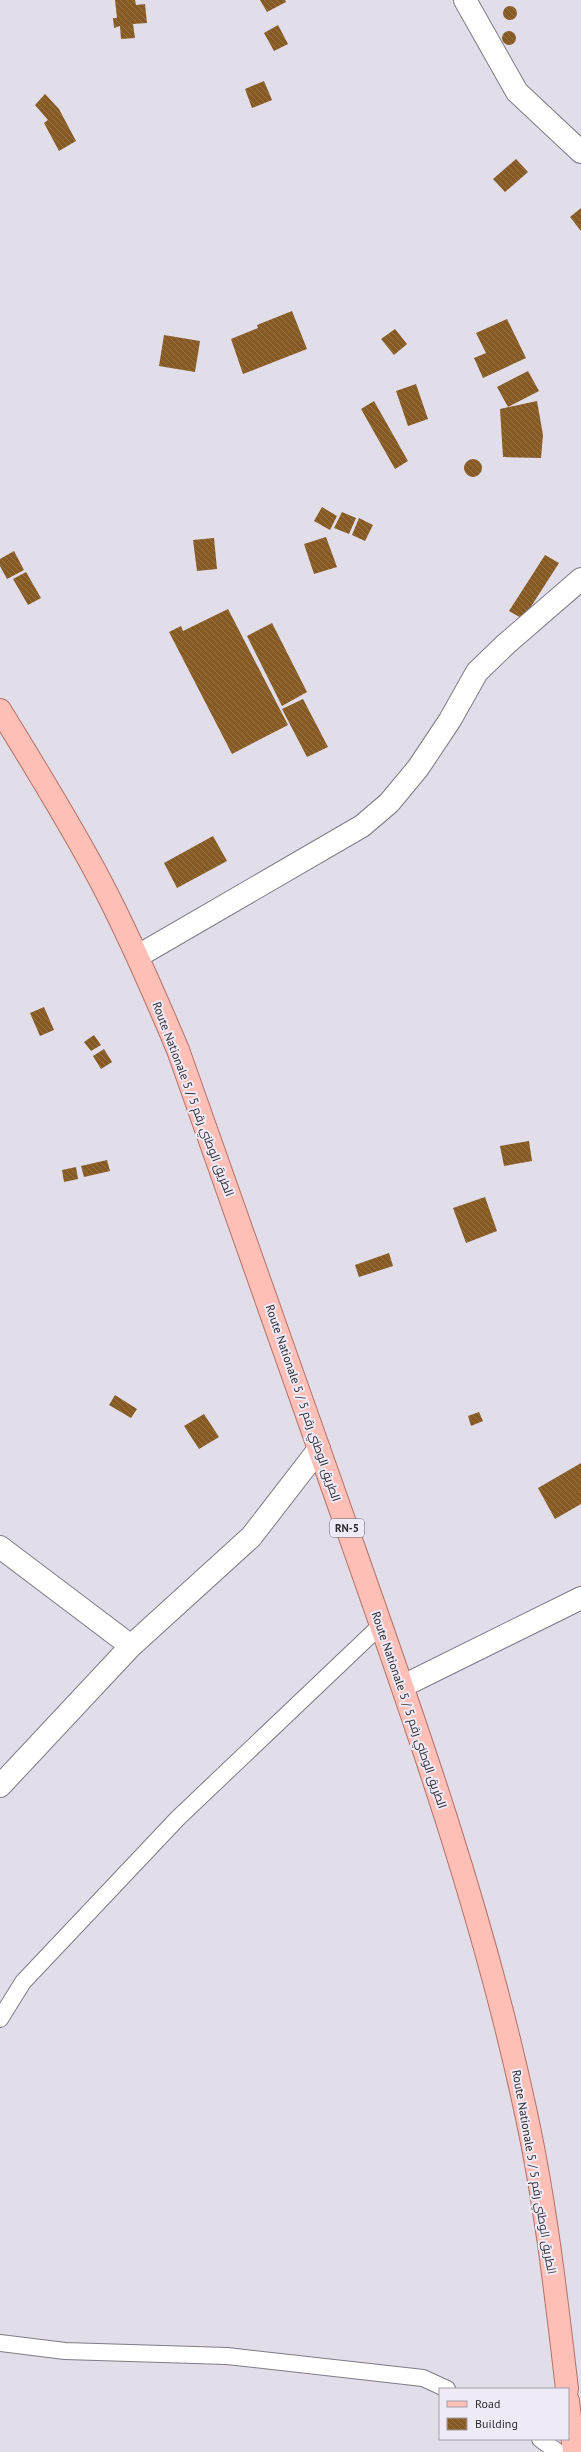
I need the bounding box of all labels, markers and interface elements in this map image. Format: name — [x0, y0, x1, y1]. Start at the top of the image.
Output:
street label: Route Nationale 5 / الطريق الوطني رقم 5 — [147, 999, 238, 1199]
street label: Route Nationale 5 / الطريق الوطني رقم 5 — [260, 1302, 344, 1504]
road number: RN-5 — [330, 1519, 364, 1537]
street label: Route Nationale 5 / الطريق الوطني رقم 5 — [366, 1609, 450, 1811]
street label: Route Nationale 5 / الطريق الوطني رقم 5 — [506, 2069, 560, 2276]
legend — [439, 2388, 569, 2440]
text: Road — [475, 2396, 500, 2411]
text: Building — [475, 2416, 518, 2431]

